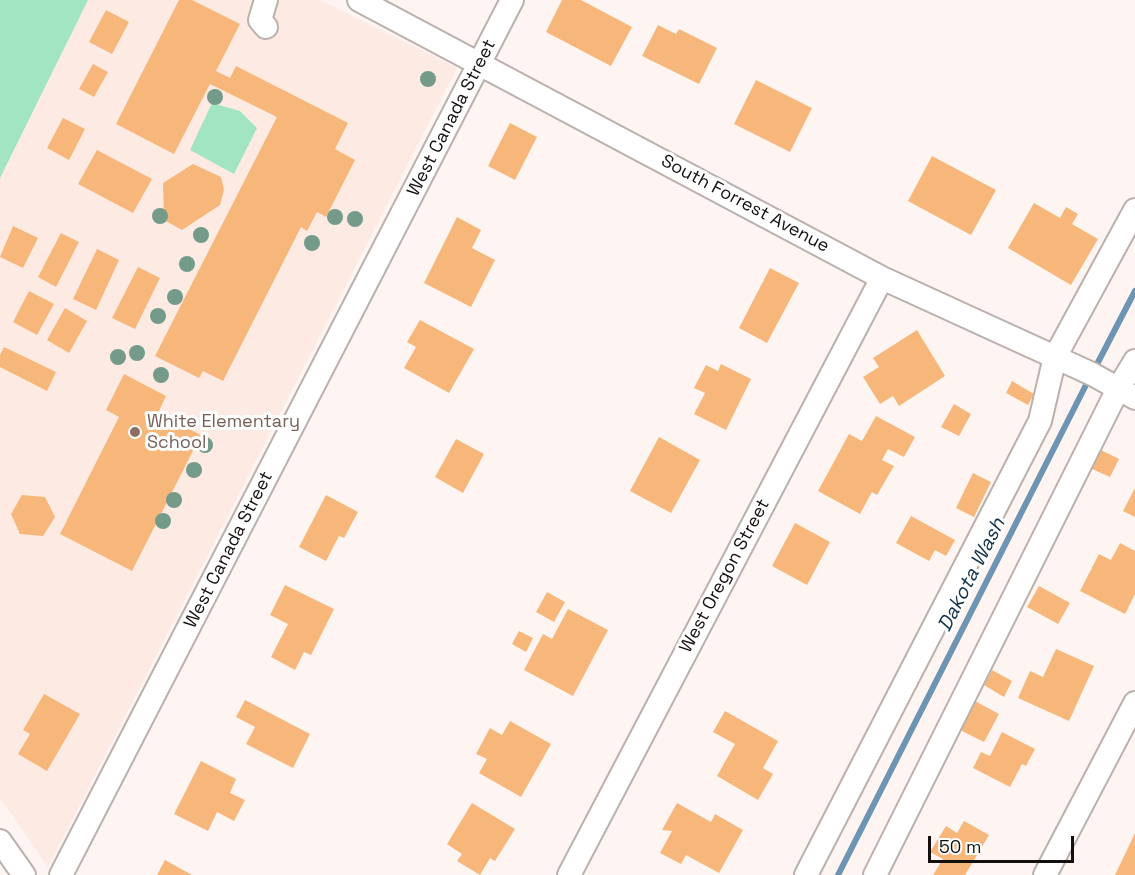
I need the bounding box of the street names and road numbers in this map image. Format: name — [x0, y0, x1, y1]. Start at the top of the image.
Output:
street label: West Canada Street — [403, 36, 501, 200]
street label: South Forrest Avenue — [657, 150, 833, 258]
street label: West Canada Street — [180, 468, 278, 632]
street label: West Oregon Street — [675, 495, 775, 657]

